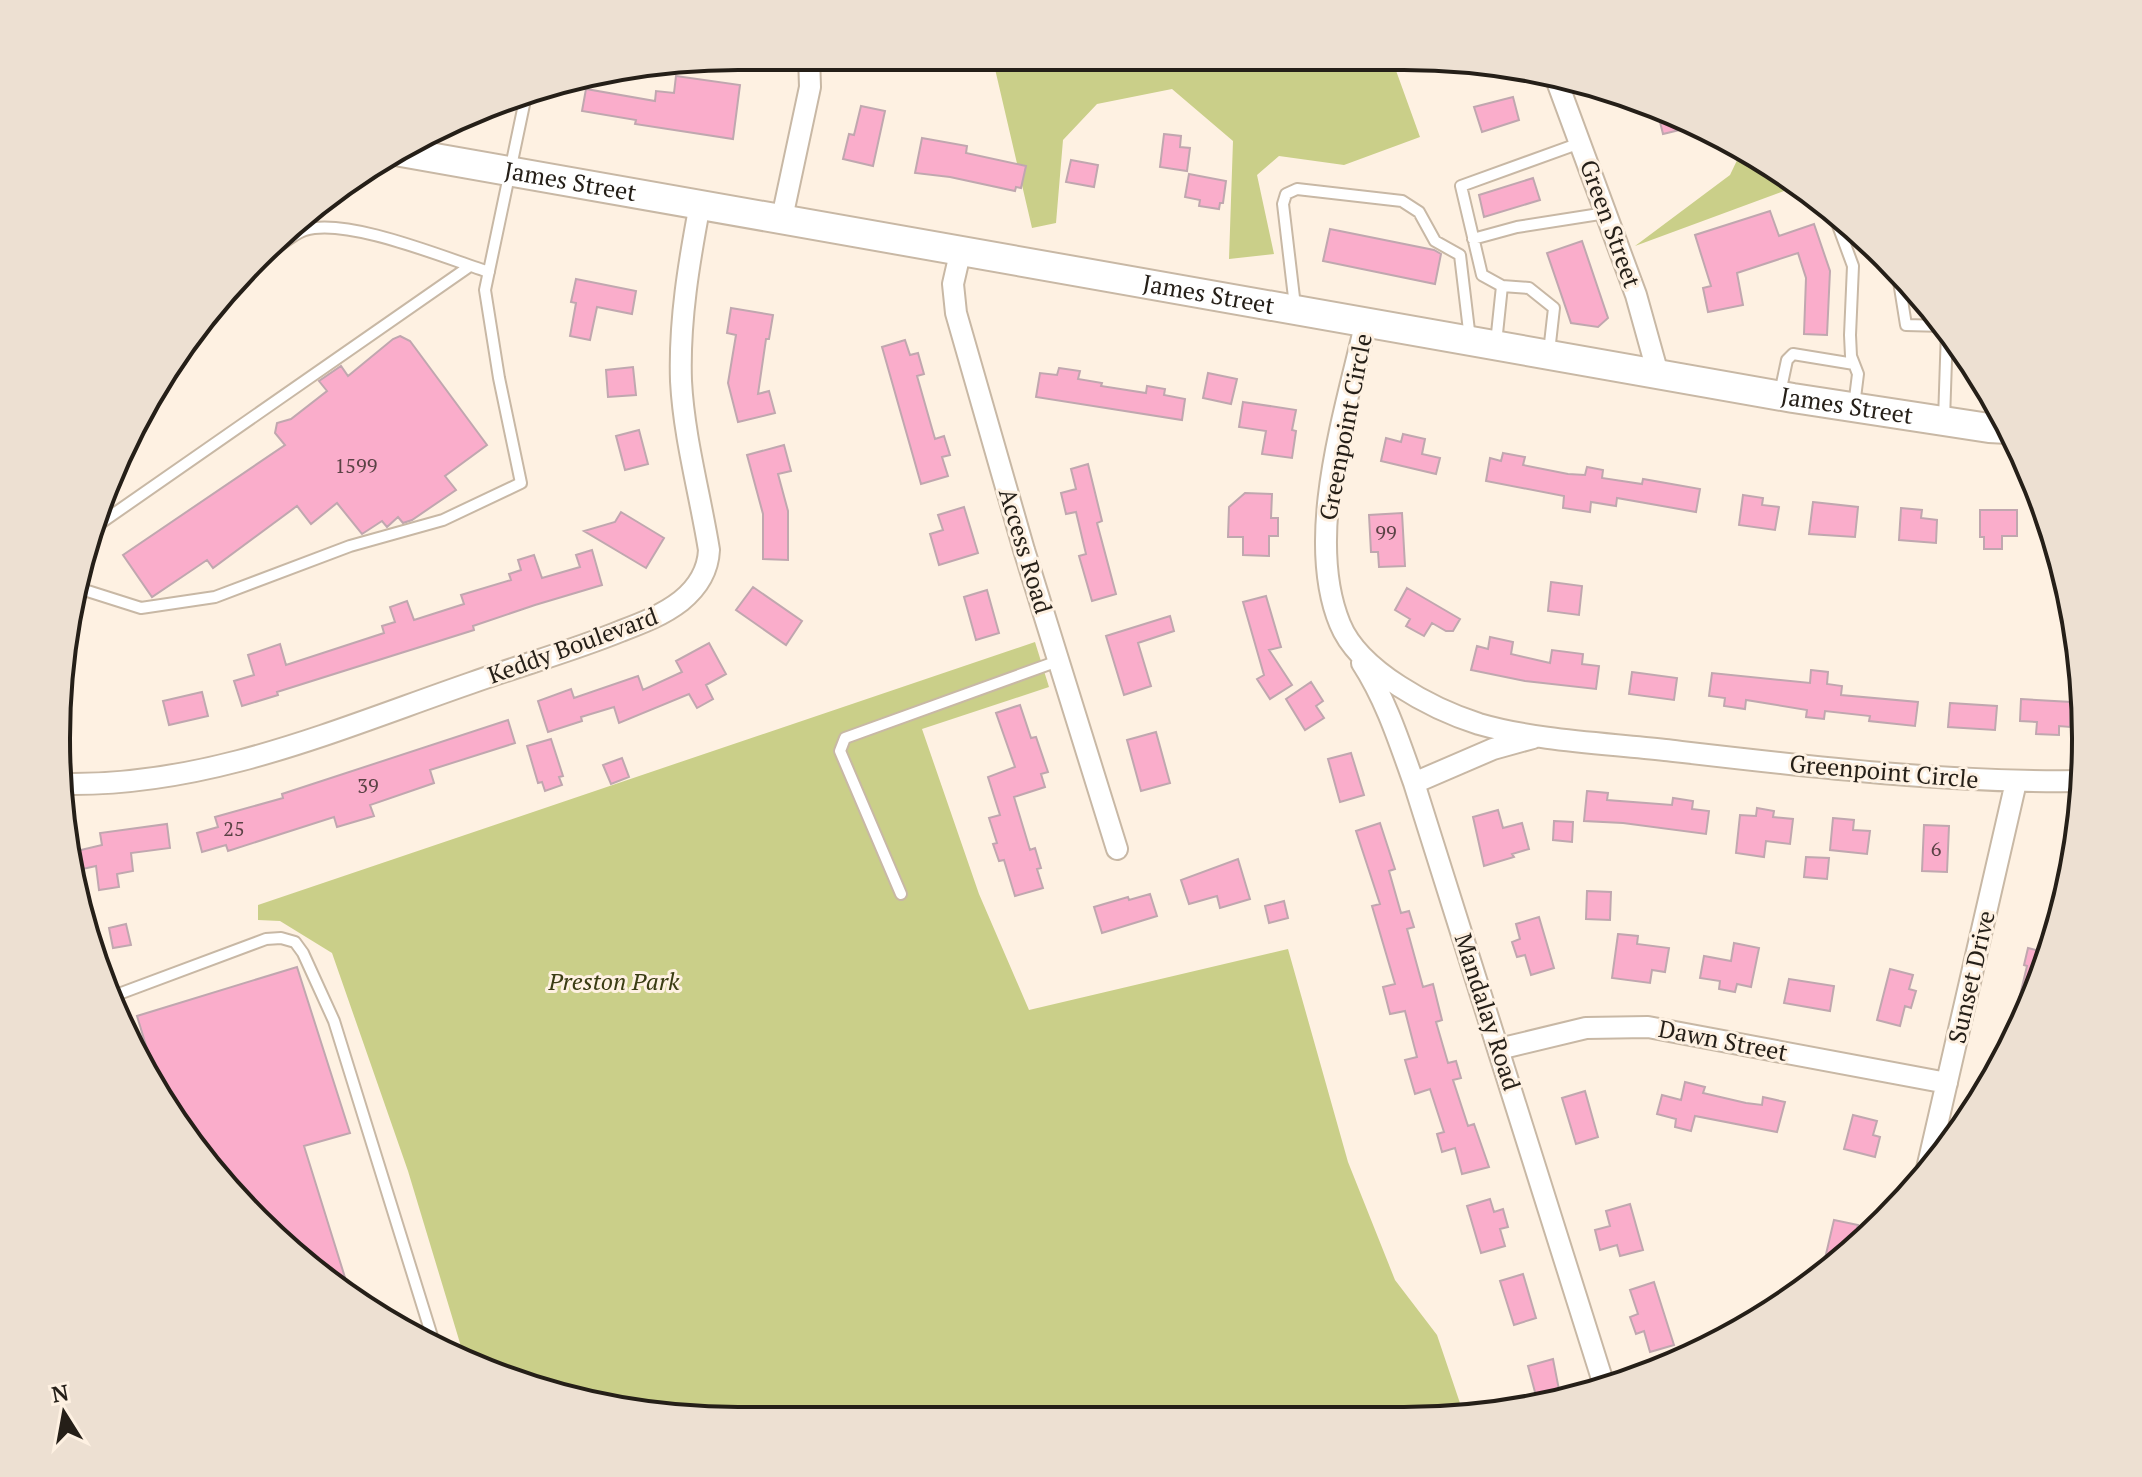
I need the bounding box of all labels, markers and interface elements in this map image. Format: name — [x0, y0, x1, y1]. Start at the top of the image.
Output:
street label: James Street — [502, 154, 639, 208]
street label: Green Street — [1573, 155, 1649, 292]
street label: James Street — [1140, 266, 1277, 321]
street label: Greenpoint Circle — [1311, 331, 1379, 523]
street label: James Street — [1778, 379, 1915, 431]
house number: 1599 — [335, 452, 377, 479]
street label: Access Road — [992, 484, 1060, 617]
house number: 99 — [1375, 519, 1397, 546]
street label: Keddy Boulevard — [483, 599, 662, 691]
street label: Greenpoint Circle — [1788, 747, 1980, 795]
house number: 39 — [357, 772, 379, 799]
house number: 25 — [223, 815, 245, 842]
house number: 6 — [1931, 835, 1942, 862]
street label: Sunset Drive — [1940, 907, 2002, 1046]
street label: Mandalay Road — [1447, 929, 1528, 1094]
park label: Preston Park — [548, 965, 680, 997]
street label: Dawn Street — [1656, 1012, 1790, 1068]
north arrow — [24, 1373, 104, 1453]
text: N — [49, 1377, 71, 1409]

